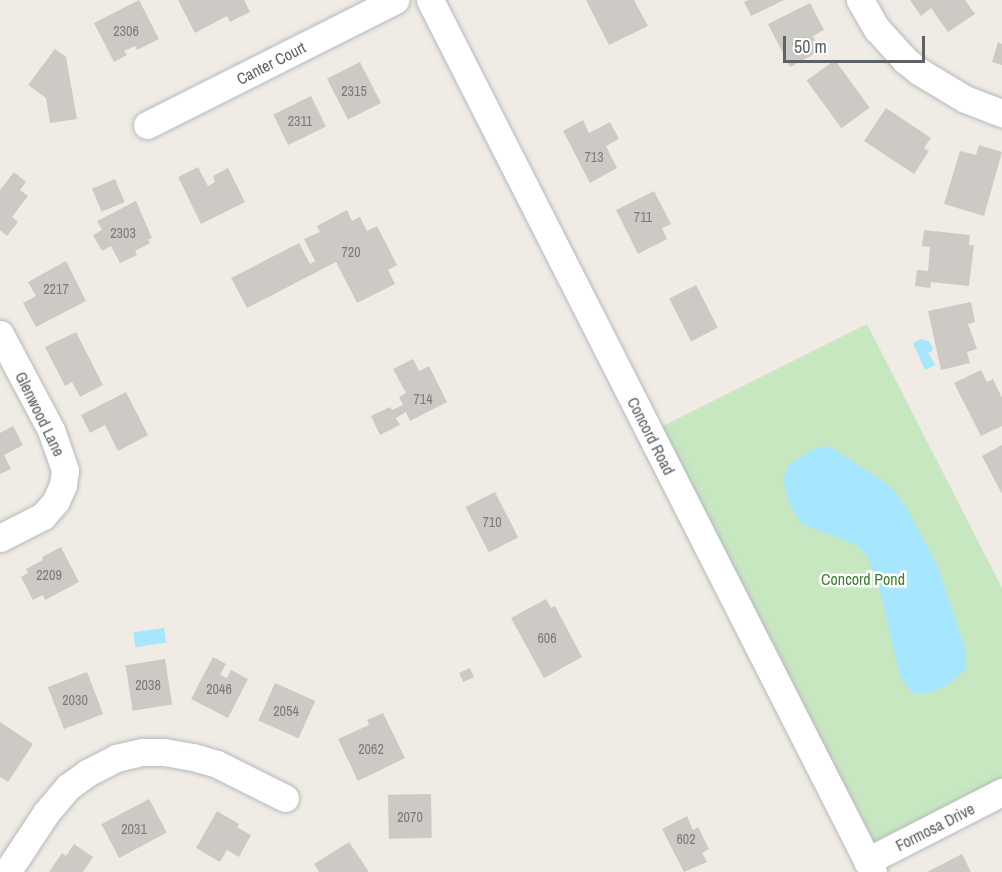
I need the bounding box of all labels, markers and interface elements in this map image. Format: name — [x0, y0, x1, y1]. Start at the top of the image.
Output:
house number: 2306 — [113, 23, 139, 39]
scale bar — [786, 24, 928, 62]
text: 50 m — [794, 34, 827, 59]
street label: Canter Court — [233, 37, 309, 89]
house number: 2315 — [341, 83, 367, 99]
house number: 2311 — [288, 113, 312, 129]
house number: 713 — [584, 149, 604, 165]
house number: 711 — [634, 209, 652, 225]
house number: 2303 — [110, 225, 136, 241]
house number: 720 — [341, 244, 361, 260]
house number: 2217 — [43, 281, 69, 297]
street label: Glenwood Lane — [11, 368, 69, 460]
house number: 714 — [413, 391, 433, 407]
street label: Concord Road — [623, 394, 679, 478]
house number: 710 — [482, 514, 502, 530]
house number: 2209 — [36, 567, 62, 583]
park label: Concord Pond — [821, 569, 905, 589]
house number: 606 — [537, 630, 557, 646]
house number: 2038 — [135, 677, 161, 693]
house number: 2046 — [206, 681, 232, 697]
house number: 2030 — [62, 692, 88, 708]
house number: 2054 — [273, 703, 299, 719]
house number: 2062 — [358, 741, 384, 757]
street label: Formosa Drive — [892, 799, 978, 855]
house number: 2070 — [397, 809, 423, 825]
house number: 2031 — [121, 821, 147, 837]
house number: 602 — [676, 831, 696, 847]

